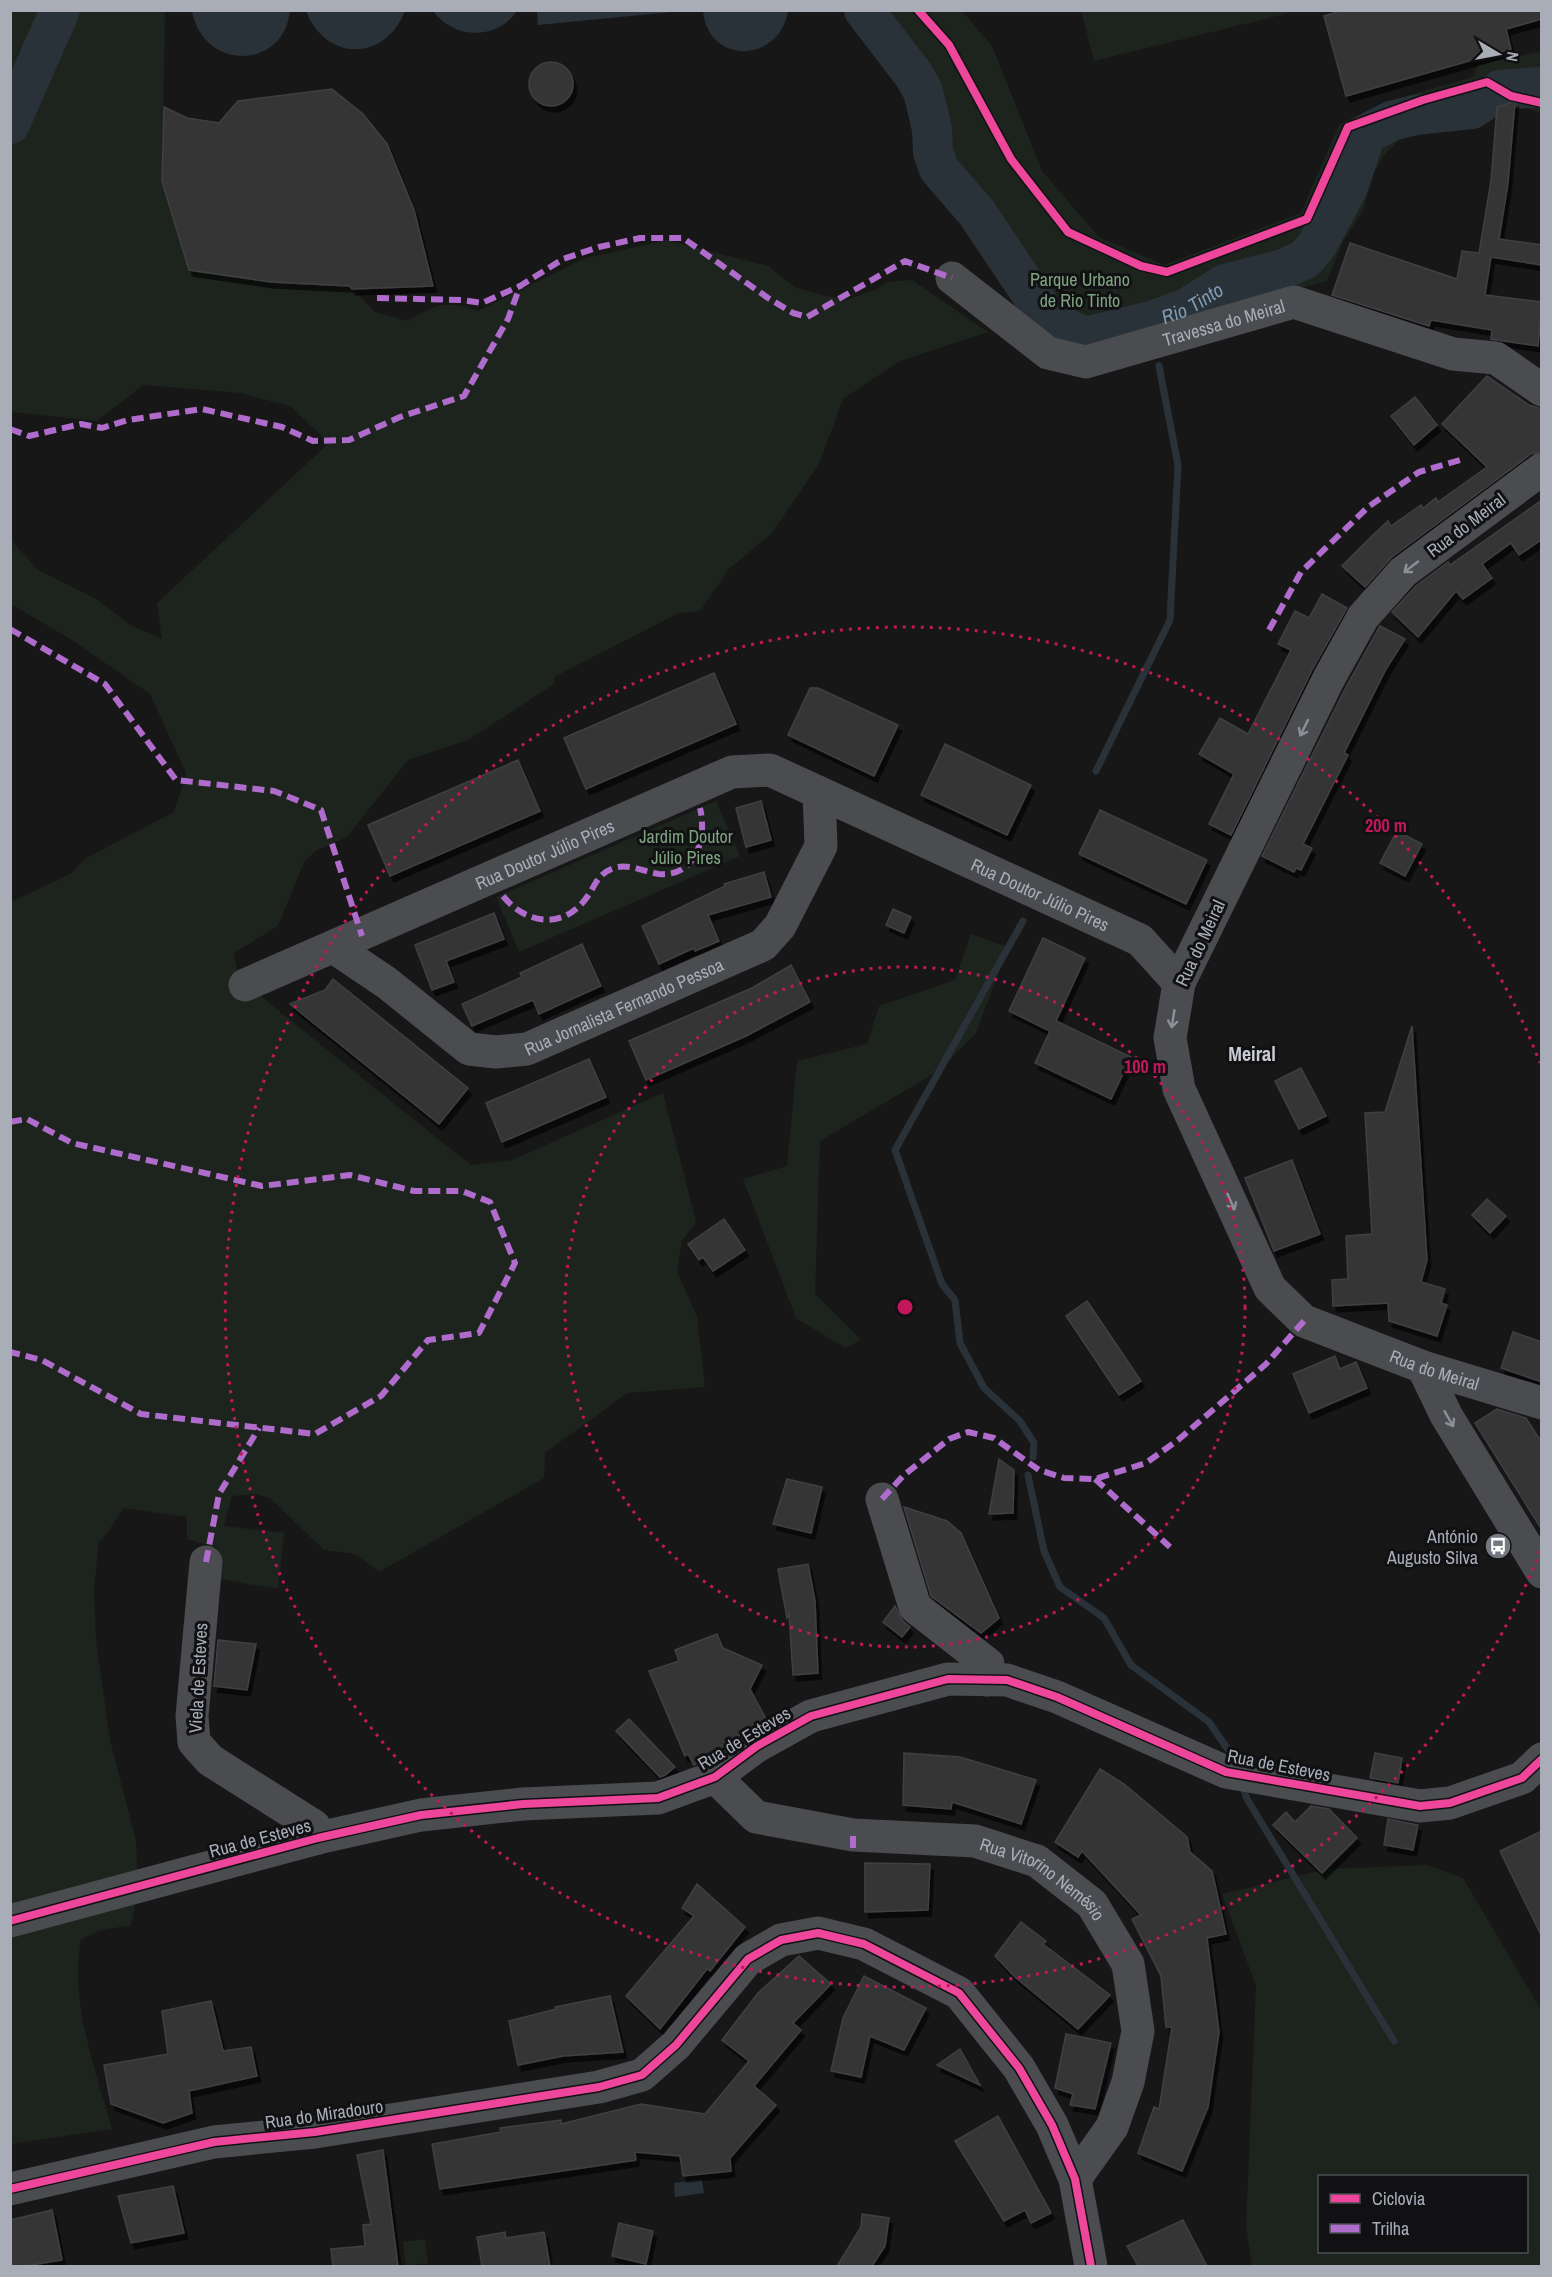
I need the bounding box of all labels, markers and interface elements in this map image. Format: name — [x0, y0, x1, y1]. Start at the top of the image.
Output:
north arrow — [1468, 24, 1528, 84]
text: N — [1501, 50, 1524, 63]
park label: Parque Urbano de Rio Tinto — [1030, 267, 1130, 313]
water label: Rio Tinto — [1157, 275, 1228, 330]
street label: Travessa do Meiral — [1160, 293, 1287, 352]
street label: Rua do Meiral — [1421, 487, 1511, 563]
one-way arrow — [1403, 560, 1419, 573]
one-way arrow — [1298, 719, 1310, 737]
street label: Rua Doutor Júlio Pires — [471, 813, 618, 895]
text: 200 m — [1365, 813, 1407, 838]
park label: Jardim Doutor Júlio Pires — [639, 824, 733, 870]
street label: Rua Doutor Júlio Pires — [967, 852, 1113, 937]
street label: Rua do Meiral — [1169, 896, 1231, 990]
street label: Rua Jornalista Fernando Pessoa — [520, 951, 727, 1061]
one-way arrow — [1167, 1009, 1178, 1029]
district label: Meiral — [1228, 1040, 1276, 1067]
text: 100 m — [1124, 1054, 1166, 1079]
one-way arrow — [1226, 1192, 1237, 1210]
centre of rings — [895, 1297, 915, 1317]
street label: Rua do Meiral — [1386, 1343, 1482, 1396]
one-way arrow — [1443, 1410, 1455, 1427]
place label: António Augusto Silva — [1386, 1524, 1478, 1570]
bus stop icon: António Augusto Silva — [1483, 1531, 1513, 1561]
street label: Viela de Esteves — [183, 1622, 213, 1734]
street label: Rua de Esteves — [693, 1700, 795, 1776]
street label: Rua de Esteves — [1225, 1743, 1333, 1787]
street label: Rua de Esteves — [206, 1812, 314, 1864]
street label: Rua Vitorino Nemésio — [977, 1831, 1111, 1925]
street label: Rua do Miradouro — [263, 2093, 385, 2135]
legend — [1318, 2175, 1528, 2253]
text: Ciclovia — [1372, 2186, 1425, 2211]
text: Trilha — [1372, 2216, 1409, 2241]

